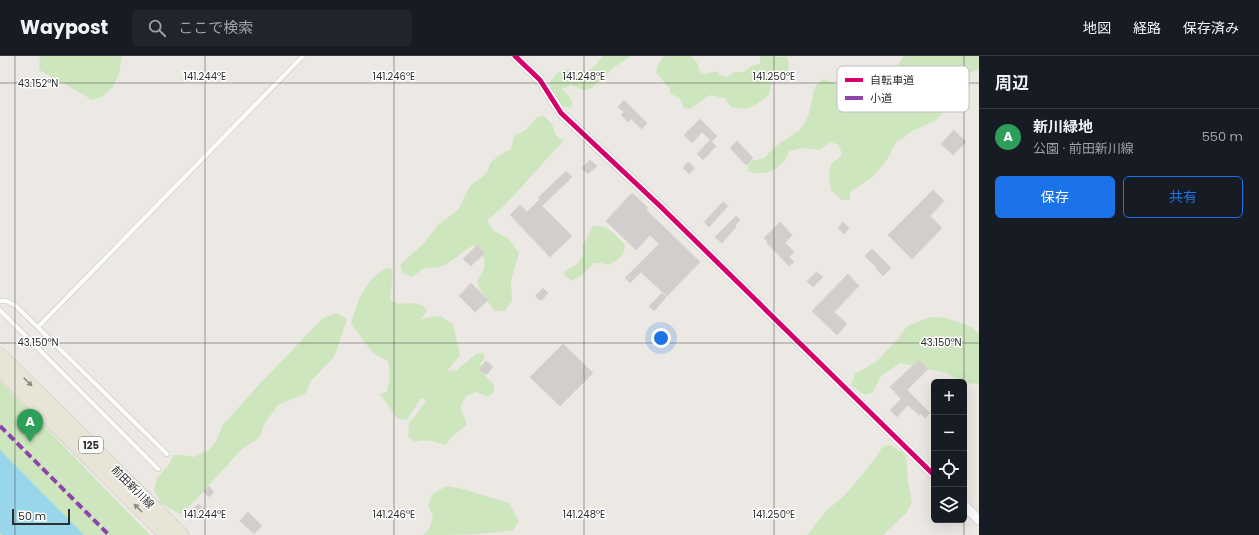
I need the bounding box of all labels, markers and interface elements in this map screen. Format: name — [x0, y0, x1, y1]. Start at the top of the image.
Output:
search box — [132, 10, 412, 46]
text: Waypost — [20, 14, 108, 41]
icon: search — [146, 17, 168, 39]
text: ここで検索 — [178, 17, 253, 38]
text: 地図 — [1083, 18, 1111, 38]
text: 経路 — [1133, 18, 1161, 38]
text: 保存済み — [1183, 18, 1239, 38]
legend — [837, 66, 969, 112]
text: 141.244°E — [184, 69, 226, 84]
text: 141.246°E — [373, 69, 415, 84]
text: 141.248°E — [563, 69, 605, 84]
text: 141.250°E — [753, 69, 795, 84]
text: 周辺 — [995, 71, 1029, 95]
text: 自転車道 — [870, 72, 914, 88]
text: 43.152°N — [18, 76, 58, 91]
text: 小道 — [870, 90, 892, 106]
text: 新川緑地 — [1033, 116, 1093, 137]
text: A — [1003, 127, 1013, 146]
text: 550 m — [1202, 127, 1243, 146]
text: 公園 · 前田新川線 — [1033, 139, 1134, 158]
button: 保存 — [995, 176, 1115, 218]
button: 共有 — [1123, 176, 1243, 218]
your location — [651, 328, 671, 348]
text: 43.150°N — [17, 335, 59, 350]
text: 43.150°N — [920, 335, 962, 350]
one-way arrow — [23, 378, 33, 387]
map controls — [931, 379, 967, 523]
button: + — [931, 379, 967, 415]
pin: A — [17, 409, 43, 442]
button: − — [931, 415, 967, 451]
road number: 125 — [79, 437, 103, 453]
button: locate — [931, 451, 967, 487]
street label: 前田新川線 — [108, 462, 158, 512]
button: layers — [931, 487, 967, 523]
one-way arrow — [133, 503, 143, 512]
scale bar — [12, 507, 70, 526]
text: 141.244°E — [184, 507, 226, 522]
text: 141.246°E — [373, 507, 415, 522]
text: 141.248°E — [563, 507, 605, 522]
text: 141.250°E — [753, 507, 795, 522]
text: 50 m — [18, 508, 46, 524]

